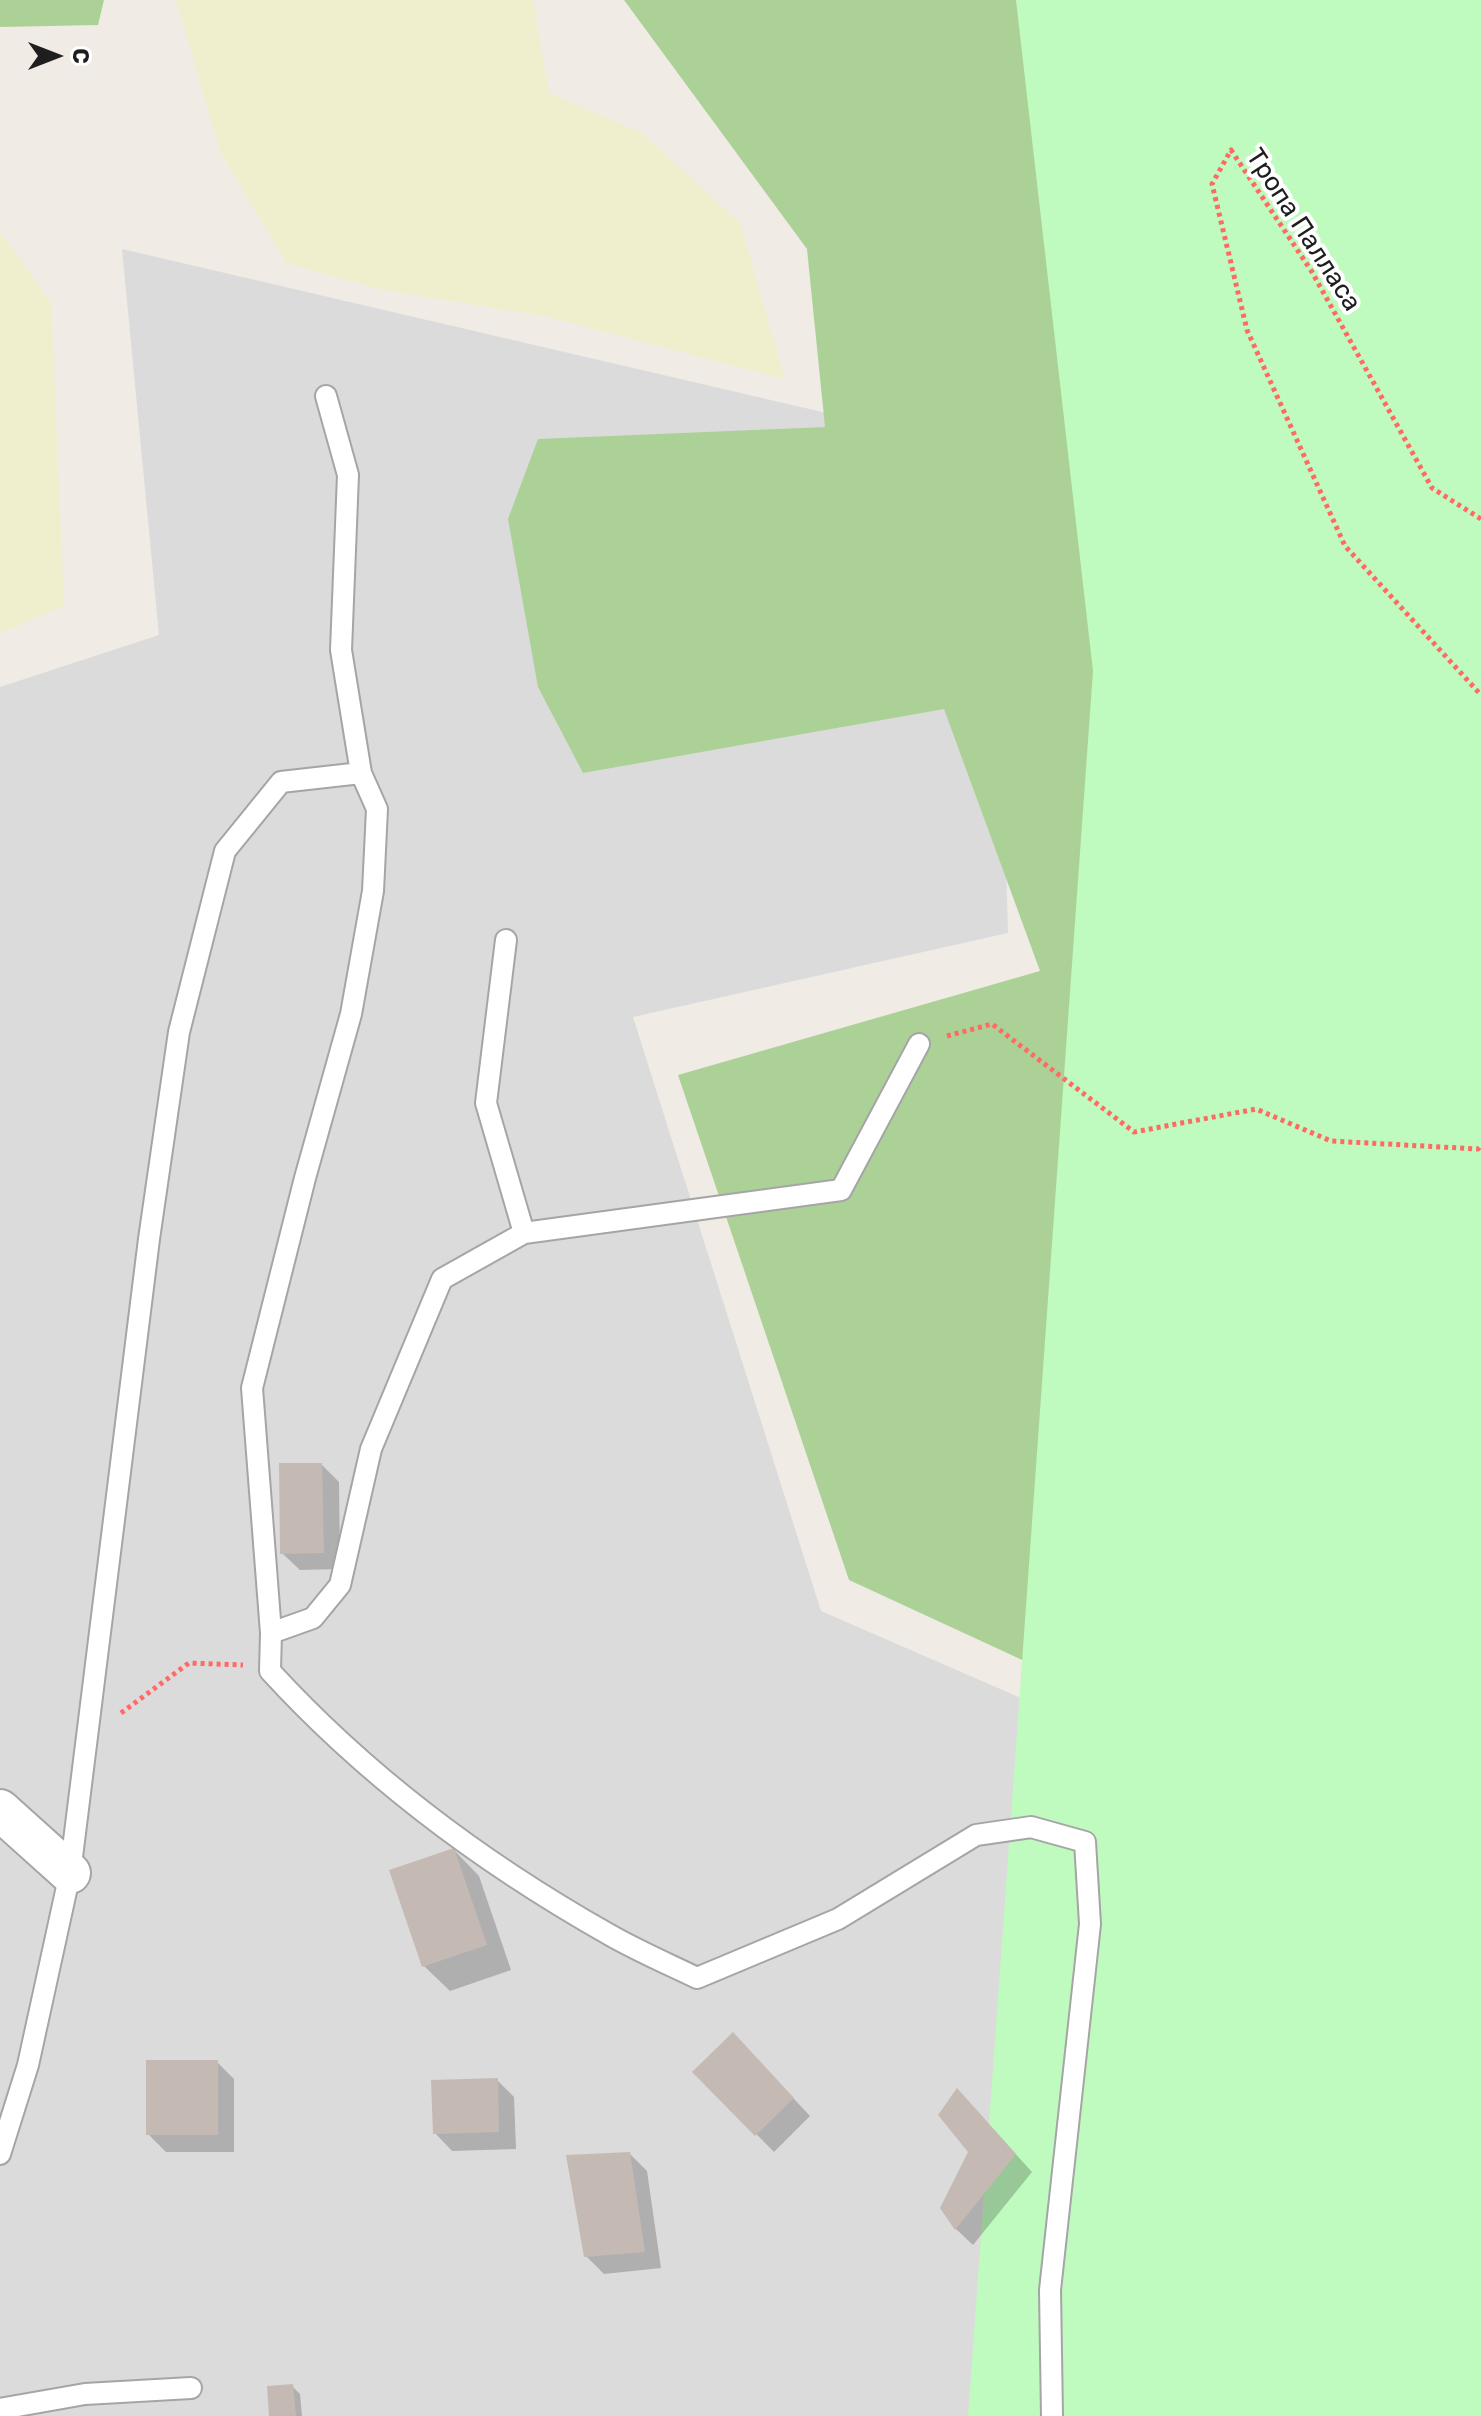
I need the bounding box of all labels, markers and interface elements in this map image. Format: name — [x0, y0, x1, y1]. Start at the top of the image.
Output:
north arrow — [16, 16, 96, 96]
text: С — [67, 48, 94, 64]
street label: Тропа Палласа — [1239, 143, 1367, 317]

